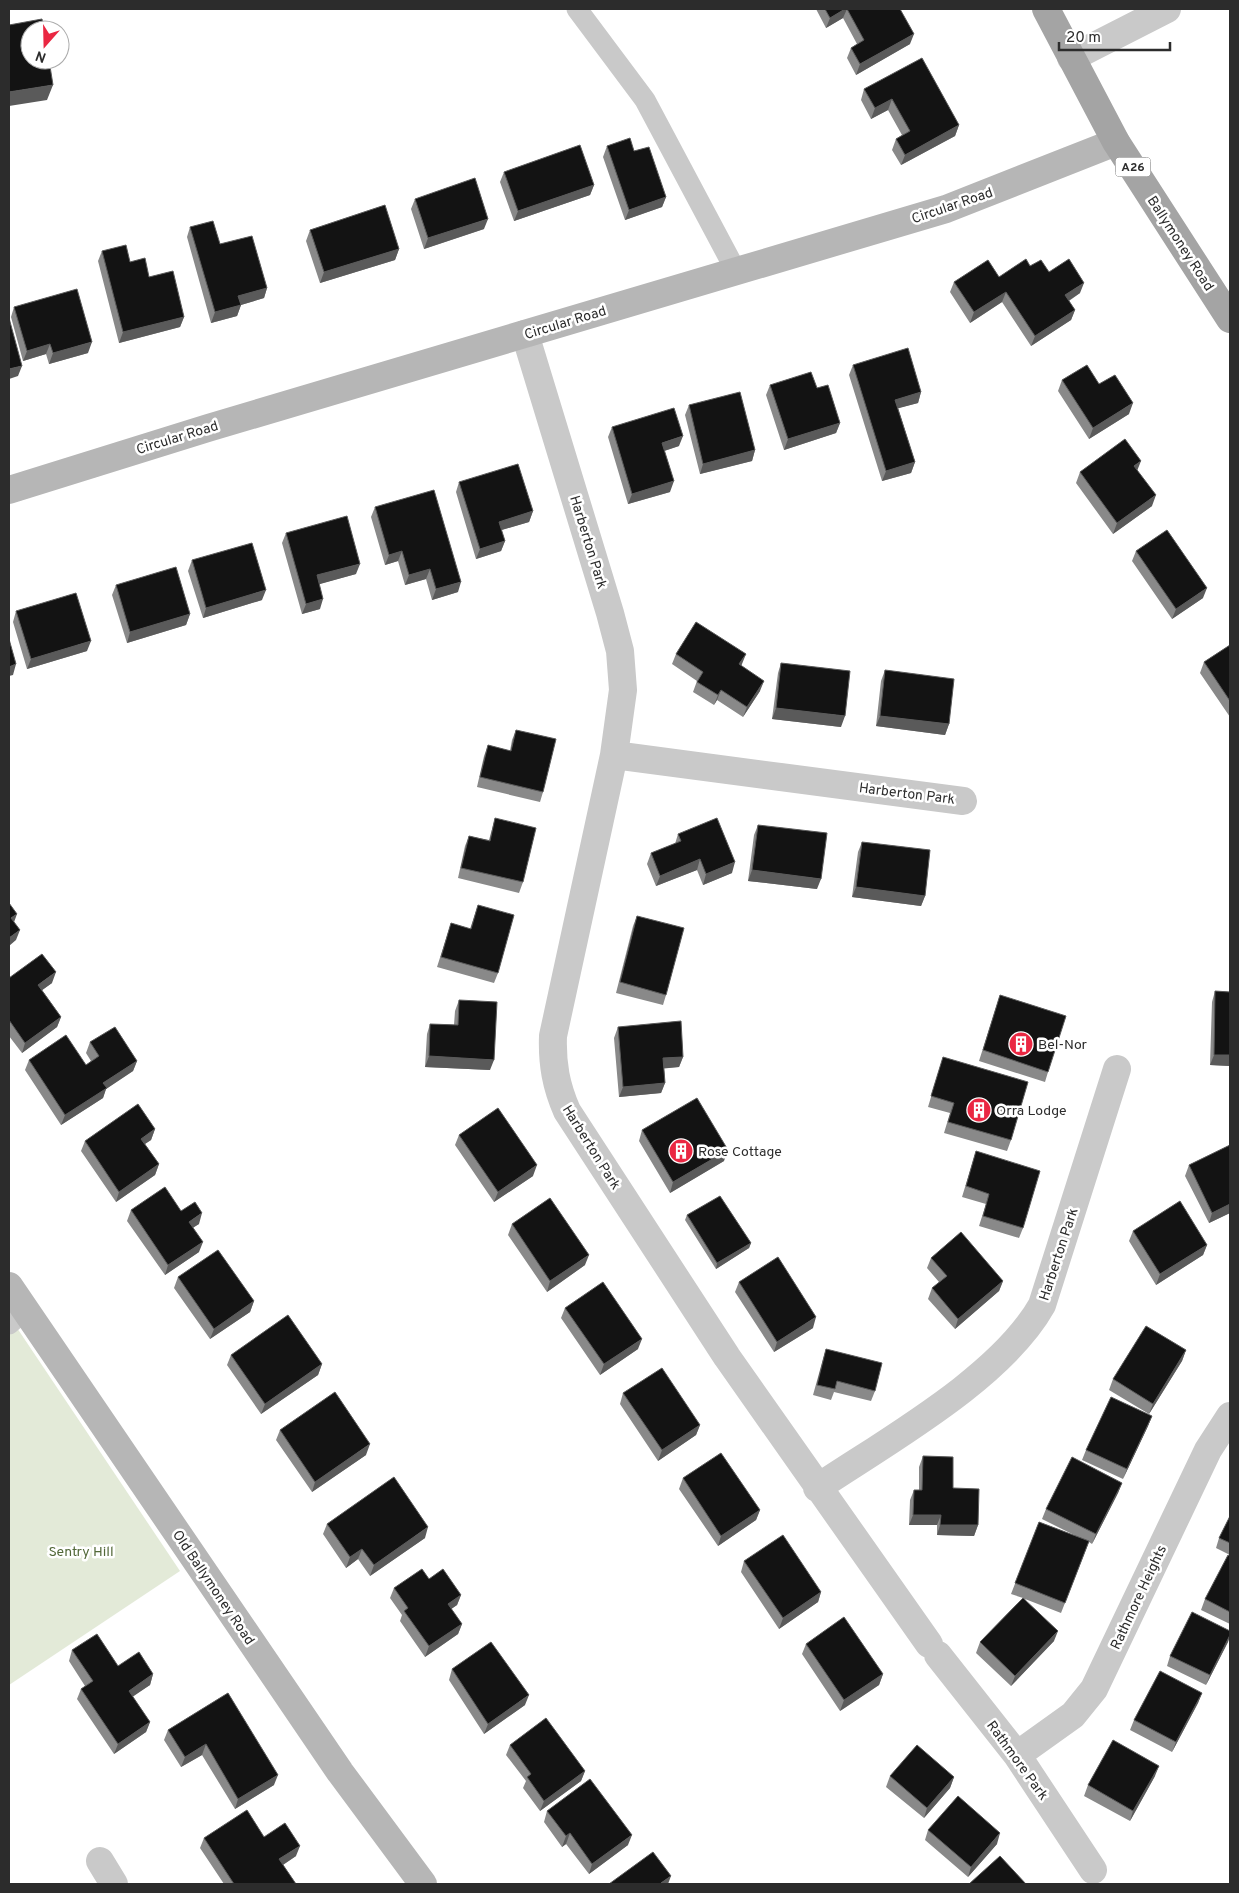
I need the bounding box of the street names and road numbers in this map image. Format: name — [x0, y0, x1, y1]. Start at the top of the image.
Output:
road number: A26 — [1116, 158, 1150, 176]
street label: Circular Road — [910, 185, 995, 228]
street label: Ballymoney Road — [1143, 193, 1217, 295]
street label: Circular Road — [522, 303, 608, 344]
street label: Circular Road — [134, 418, 220, 459]
street label: Harberton Park — [565, 494, 610, 591]
street label: Harberton Park — [858, 780, 956, 809]
street label: Harberton Park — [558, 1102, 624, 1193]
street label: Harberton Park — [1036, 1206, 1082, 1303]
street label: Old Ballymoney Road — [168, 1527, 258, 1649]
street label: Rathmore Heights — [1108, 1543, 1171, 1653]
street label: Rathmore Park — [982, 1718, 1051, 1804]

